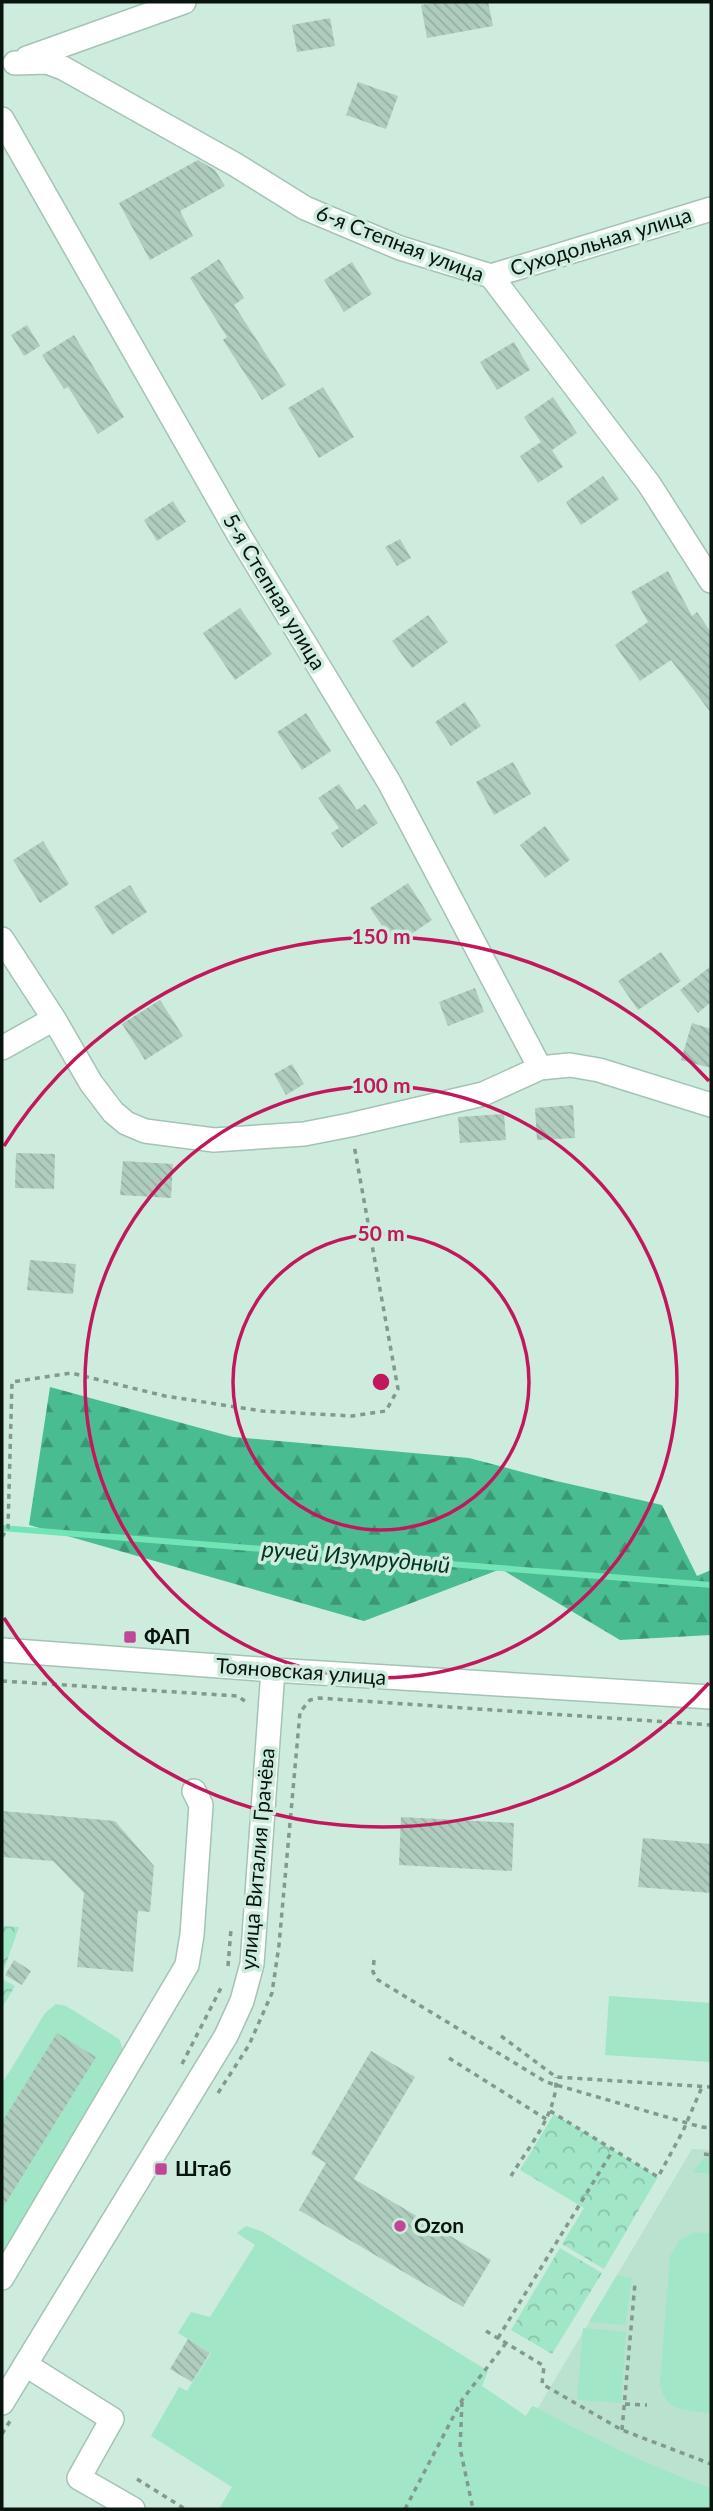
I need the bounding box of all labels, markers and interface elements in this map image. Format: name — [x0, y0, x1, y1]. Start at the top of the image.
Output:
street label: 6-я Степная улица — [313, 199, 488, 286]
street label: Суходольная улица — [507, 201, 694, 280]
street label: 5-я Степная улица — [219, 509, 332, 674]
text: 150 m — [351, 923, 411, 948]
text: 100 m — [351, 1072, 411, 1097]
text: 50 m — [357, 1220, 405, 1245]
centre of rings — [369, 1370, 393, 1394]
water label: ручей Изумрудный — [261, 1534, 451, 1578]
place label: ФАП — [144, 1623, 190, 1648]
marker: ФАП — [122, 1629, 138, 1645]
street label: Тояновская улица — [215, 1652, 387, 1689]
street label: улица Виталия Грачёва — [234, 1747, 279, 1971]
place label: Штаб — [175, 2155, 231, 2180]
marker: Штаб — [153, 2161, 169, 2177]
place label: Ozon — [414, 2212, 464, 2237]
marker: Ozon — [392, 2218, 408, 2234]

